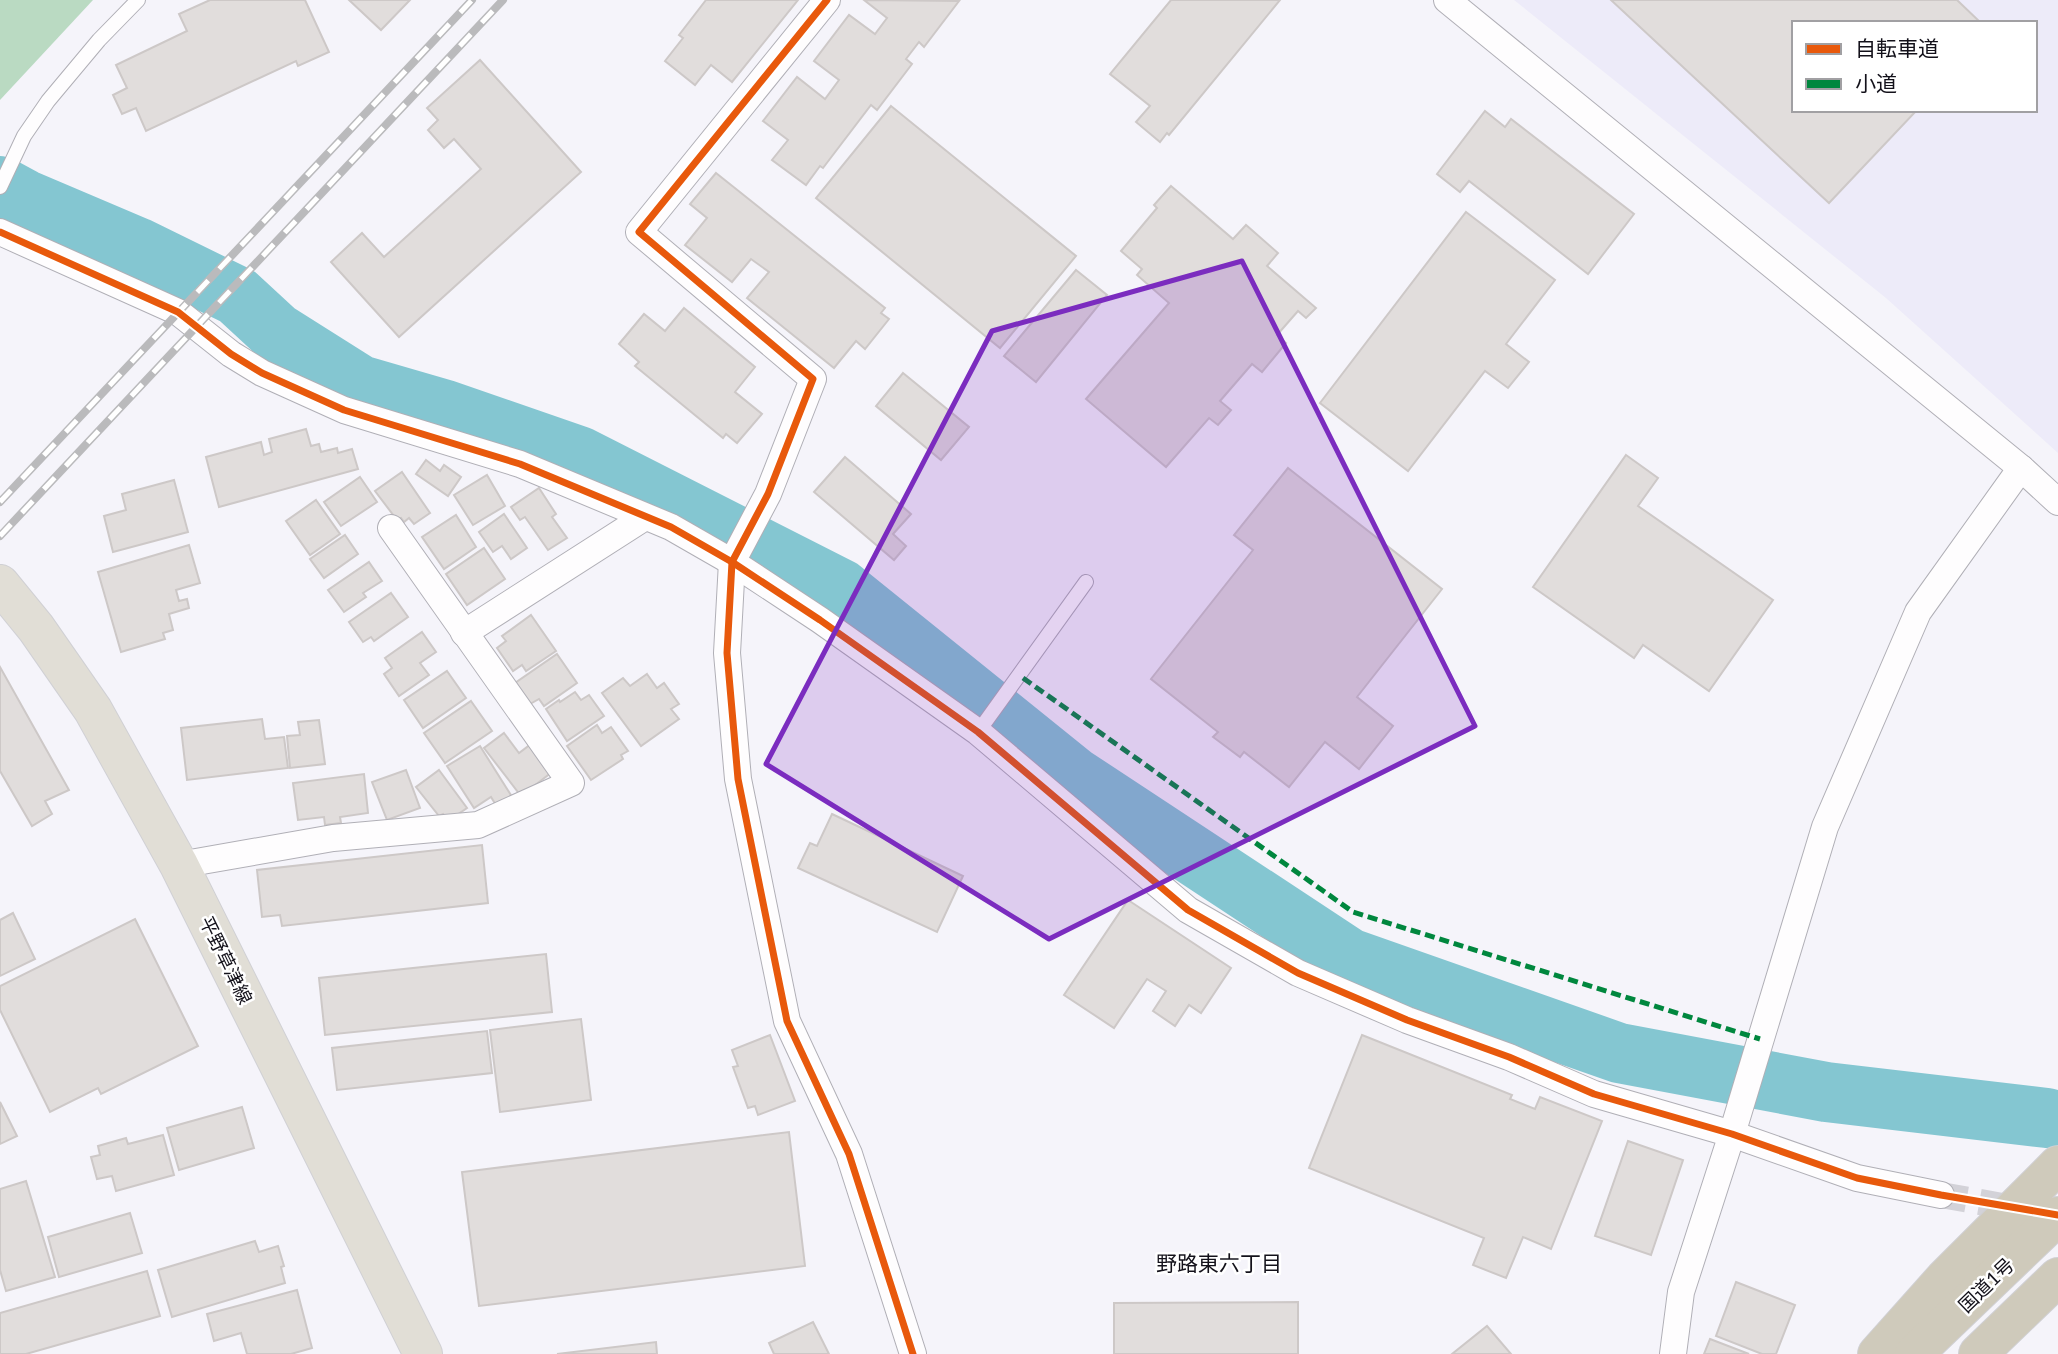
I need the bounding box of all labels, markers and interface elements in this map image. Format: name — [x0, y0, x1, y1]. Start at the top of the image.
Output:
legend — [1792, 21, 2037, 112]
text: 自転車道 — [1855, 35, 1939, 60]
text: 小道 — [1855, 70, 1897, 95]
street label: 平野草津線 — [195, 912, 258, 1008]
district label: 野路東六丁目 — [1156, 1250, 1282, 1275]
street label: 国道1号 — [1953, 1253, 2018, 1317]

